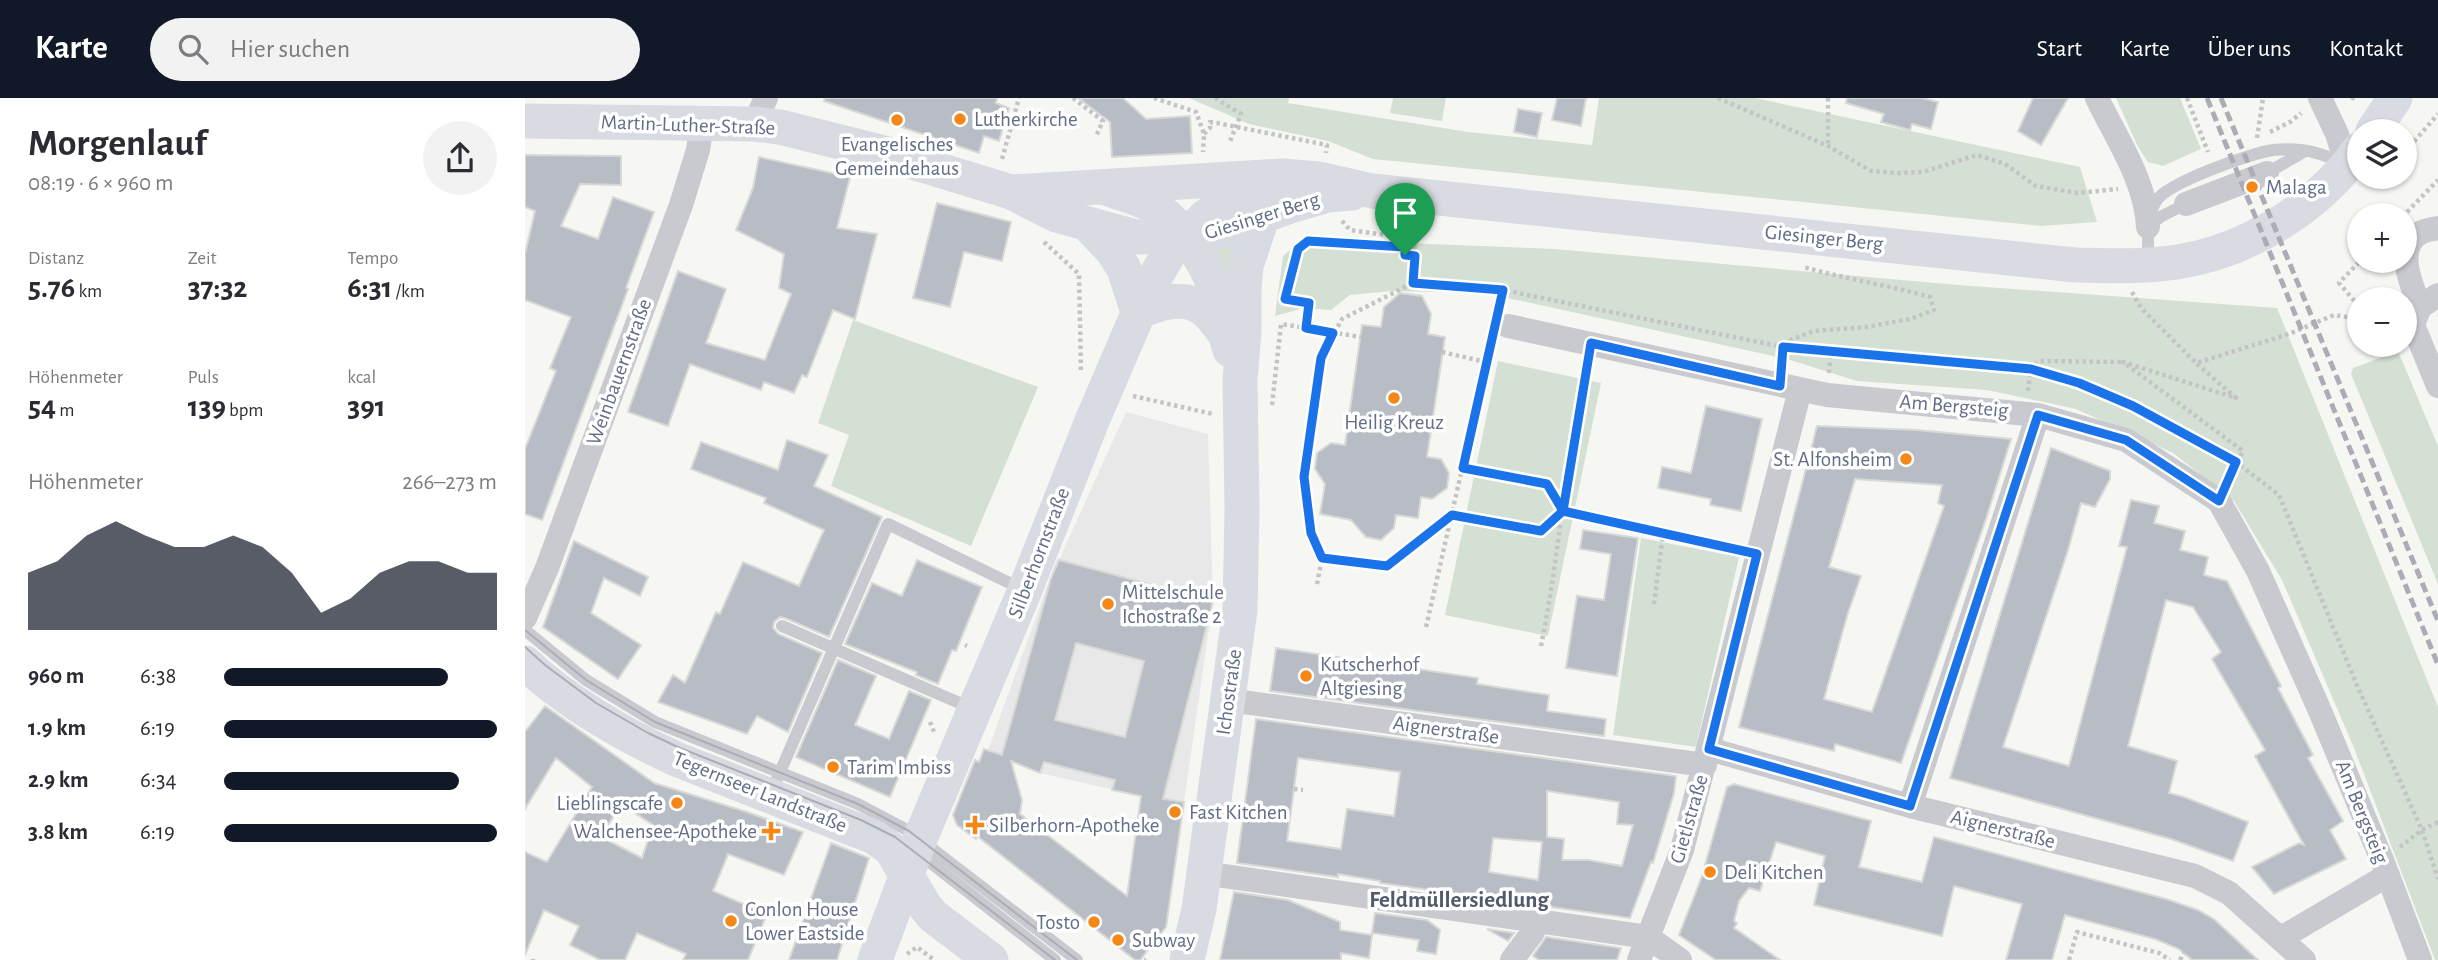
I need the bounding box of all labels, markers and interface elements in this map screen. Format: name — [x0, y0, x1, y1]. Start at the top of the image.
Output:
search box — [150, 18, 640, 81]
icon: search — [174, 30, 212, 68]
text: Karte — [35, 32, 108, 65]
text: Hier suchen — [230, 36, 350, 62]
text: Start — [2037, 37, 2082, 61]
text: Karte — [2120, 37, 2170, 61]
text: Über uns — [2208, 37, 2291, 61]
text: Kontakt — [2329, 37, 2403, 61]
place label: Lutherkirche — [974, 109, 1078, 130]
street label: Martin-Luther-Straße — [600, 111, 776, 139]
marker: Lutherkirche — [952, 111, 968, 127]
marker: Evangelisches Gemeindehaus — [889, 112, 905, 128]
map controls — [2347, 119, 2417, 357]
button: layers — [2347, 119, 2417, 189]
button: share — [423, 121, 497, 195]
text: Morgenlauf — [28, 125, 206, 163]
place label: Evangelisches Gemeindehaus — [835, 134, 959, 179]
text: 08:19 · 6 × 960 m — [28, 172, 173, 195]
place label: Malaga — [2266, 177, 2327, 198]
marker: Malaga — [2244, 179, 2260, 195]
pin — [1375, 183, 1435, 255]
street label: Giesinger Berg — [1202, 188, 1323, 243]
icon: arrive — [1386, 194, 1424, 232]
button: + — [2347, 203, 2417, 273]
street label: Giesinger Berg — [1764, 221, 1885, 255]
text: Distanz — [28, 249, 84, 268]
text: Zeit — [188, 249, 217, 268]
text: Tempo — [347, 249, 398, 268]
text: 5.76 — [28, 273, 75, 303]
text: 37:32 — [188, 273, 247, 303]
text: 6:31 — [347, 273, 392, 303]
text: km — [75, 282, 102, 301]
text: /km — [392, 282, 425, 301]
button: − — [2347, 287, 2417, 357]
street label: Weinbauernstraße — [583, 296, 655, 448]
text: Höhenmeter — [28, 368, 123, 387]
text: Puls — [188, 368, 219, 387]
text: kcal — [347, 368, 376, 387]
marker: Heilig Kreuz — [1386, 390, 1402, 406]
street label: Am Bergsteig — [1899, 391, 2010, 421]
text: 54 — [28, 392, 56, 422]
text: 139 — [188, 392, 226, 422]
text: 391 — [347, 392, 386, 422]
text: m — [56, 401, 74, 420]
text: bpm — [226, 401, 263, 420]
place label: Heilig Kreuz — [1344, 412, 1444, 433]
place label: St. Alfonsheim — [1773, 449, 1892, 470]
marker: St. Alfonsheim — [1898, 451, 1914, 467]
text: Höhenmeter — [28, 471, 143, 494]
text: 266–273 m — [402, 471, 497, 494]
street label: Silberhornstraße — [1004, 485, 1074, 621]
place label: Mittelschule Ichostraße 2 — [1122, 582, 1224, 627]
marker: Mittelschule Ichostraße 2 — [1100, 596, 1116, 612]
street label: Ichostraße — [1213, 648, 1245, 736]
place label: Kutscherhof Altgiesing — [1320, 654, 1421, 699]
text: 960 m — [28, 665, 84, 688]
text: 6:38 — [140, 665, 176, 688]
marker: Kutscherhof Altgiesing — [1298, 668, 1314, 684]
street label: Aignerstraße — [1392, 712, 1500, 748]
text: 1.9 km — [28, 717, 86, 740]
text: 6:19 — [140, 717, 175, 740]
street label: Tegernseer Landstraße — [670, 748, 850, 836]
place label: Tarim Imbiss — [847, 757, 951, 778]
street label: Am Bergsteig — [2332, 757, 2392, 867]
marker: Tarim Imbiss — [825, 759, 841, 775]
text: 2.9 km — [28, 769, 89, 792]
text: 6:34 — [140, 769, 177, 792]
street label: Gietlstraße — [1666, 772, 1712, 866]
place label: Lieblingscafe — [557, 793, 663, 814]
marker: Lieblingscafe — [669, 795, 685, 811]
place label: Fast Kitchen — [1189, 802, 1288, 823]
marker: Fast Kitchen — [1167, 804, 1183, 820]
street label: Aignerstraße — [1949, 806, 2057, 852]
place label: Silberhorn-Apotheke — [989, 815, 1159, 836]
marker: Silberhorn-Apotheke — [967, 817, 983, 833]
text: 3.8 km — [28, 821, 88, 844]
text: 6:19 — [140, 821, 175, 844]
place label: Walchensee-Apotheke — [574, 821, 757, 842]
marker: Walchensee-Apotheke — [763, 823, 779, 839]
place label: Deli Kitchen — [1724, 862, 1823, 883]
marker: Deli Kitchen — [1702, 864, 1718, 880]
district label: Feldmüllersiedlung — [1369, 889, 1549, 912]
place label: Conlon House Lower Eastside — [745, 899, 865, 944]
place label: Tosto — [1036, 912, 1080, 933]
marker: Conlon House Lower Eastside — [723, 913, 739, 929]
marker: Tosto — [1086, 914, 1102, 930]
place label: Subway — [1132, 930, 1195, 951]
marker: Subway — [1110, 932, 1126, 948]

